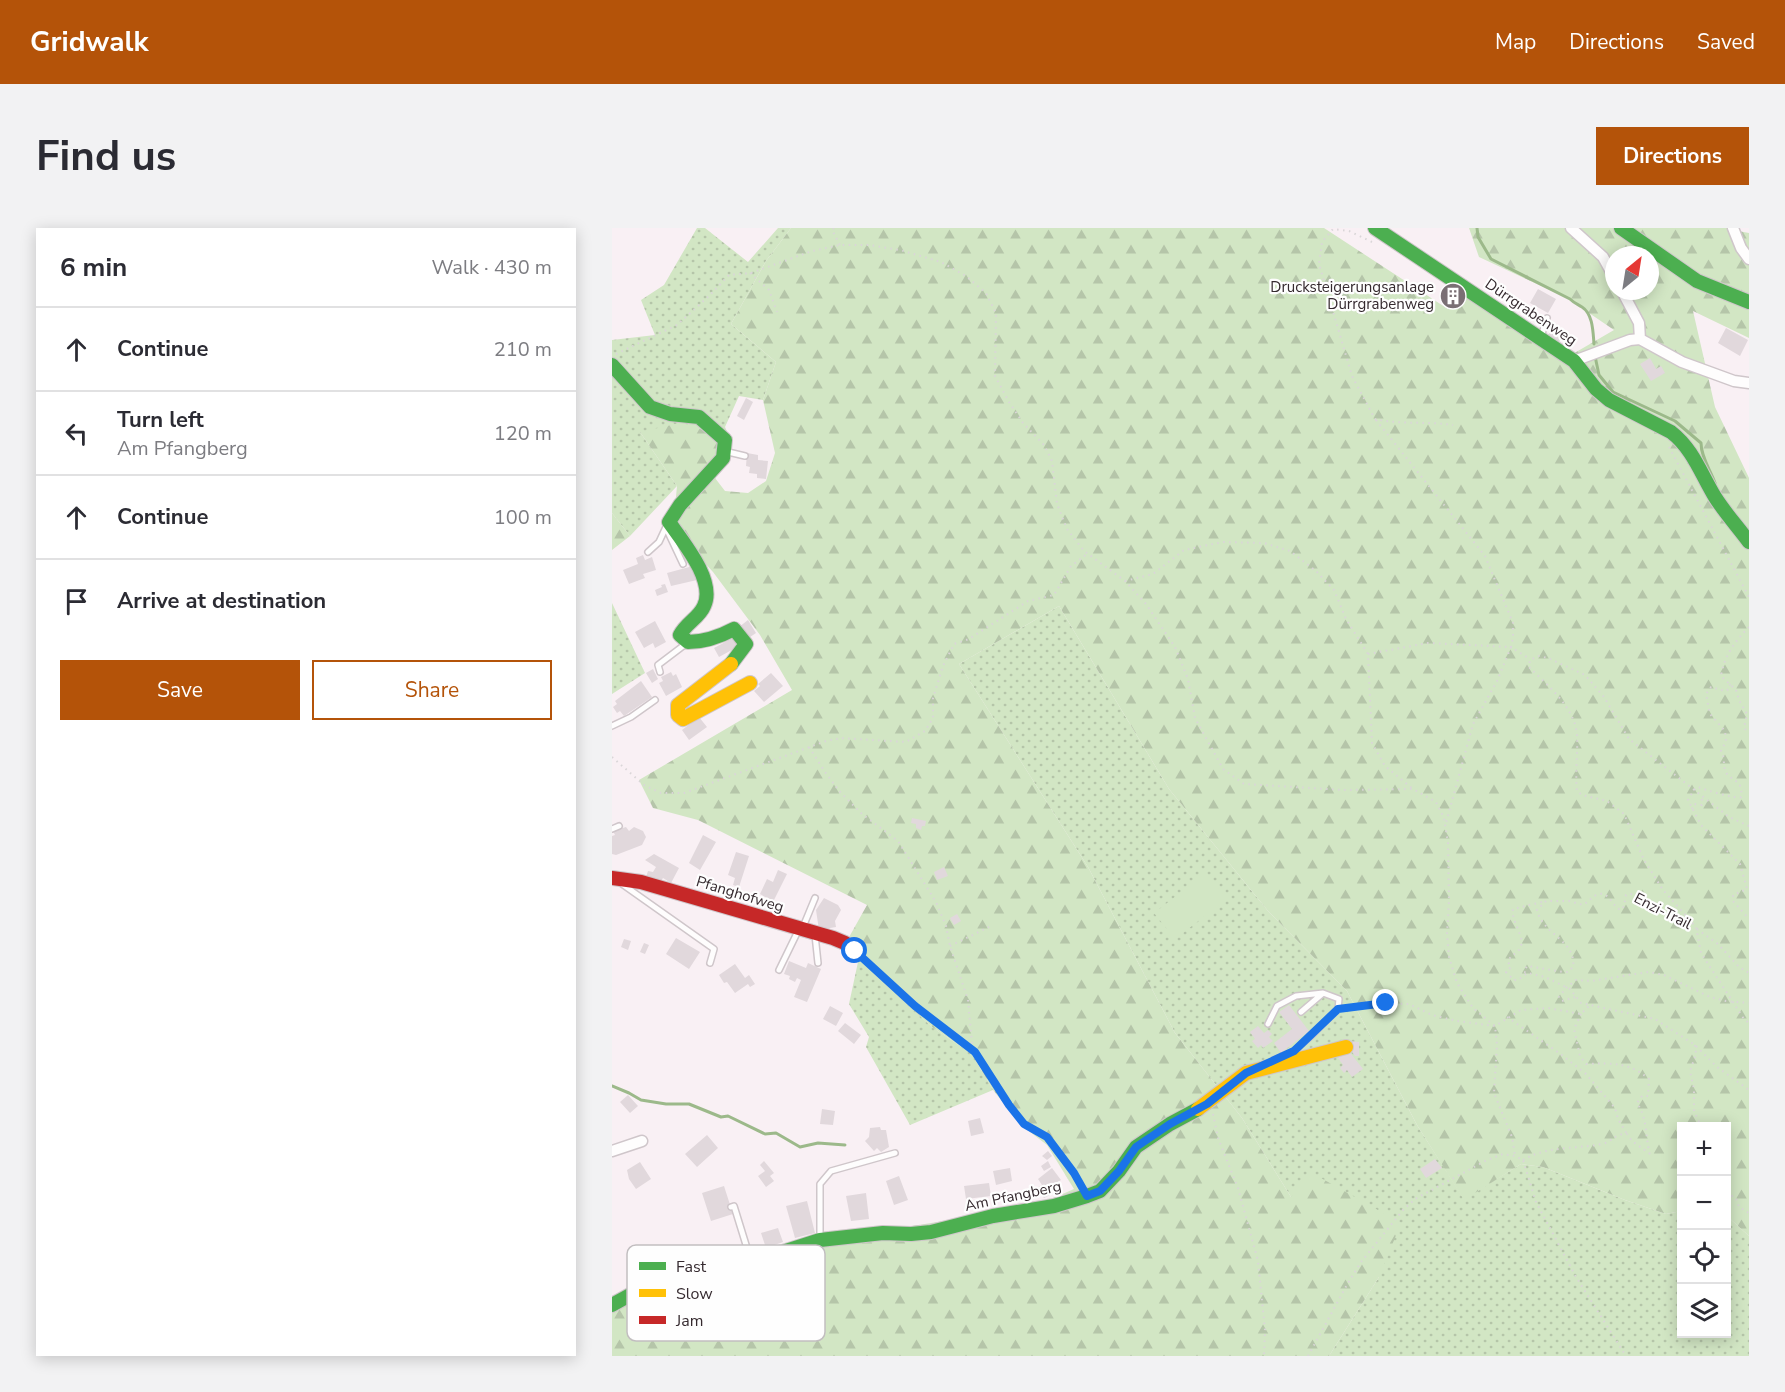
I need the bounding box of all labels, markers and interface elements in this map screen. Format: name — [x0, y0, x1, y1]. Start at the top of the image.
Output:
text: Gridwalk — [30, 23, 148, 61]
text: Map — [1495, 28, 1536, 56]
text: Directions — [1569, 28, 1664, 56]
text: Saved — [1697, 28, 1755, 56]
button: Directions — [1596, 127, 1749, 185]
text: Find us — [36, 128, 176, 185]
north arrow — [1605, 246, 1659, 300]
text: 6 min — [60, 250, 127, 285]
text: Walk · 430 m — [432, 254, 552, 281]
street label: Dürrgrabenweg — [1481, 274, 1581, 350]
place label: Drucksteigerungsanlage Dürrgrabenweg — [1270, 277, 1434, 314]
building icon: Drucksteigerungsanlage Dürrgrabenweg — [1438, 281, 1468, 311]
icon: ahead — [60, 333, 93, 366]
text: Continue — [117, 334, 208, 364]
text: 210 m — [494, 336, 552, 363]
text: Turn left — [117, 405, 204, 435]
icon: left — [60, 417, 93, 450]
text: 120 m — [494, 420, 552, 447]
text: Am Pfangberg — [117, 435, 248, 462]
icon: ahead — [60, 501, 93, 534]
text: Continue — [117, 502, 208, 532]
text: 100 m — [494, 504, 552, 531]
icon: arrive — [60, 585, 93, 618]
text: Arrive at destination — [117, 586, 326, 616]
button: Save — [60, 660, 300, 720]
button: Share — [312, 660, 552, 720]
street label: Pfanghofweg — [694, 871, 786, 917]
street label: Enzi-Trail — [1631, 888, 1696, 934]
route start — [841, 937, 867, 963]
route end — [1372, 989, 1398, 1015]
map controls — [1677, 1122, 1731, 1338]
button: + — [1677, 1122, 1731, 1176]
street label: Am Pfangberg — [963, 1176, 1063, 1216]
button: − — [1677, 1176, 1731, 1230]
button: locate — [1677, 1230, 1731, 1284]
legend — [627, 1245, 825, 1341]
text: Fast — [676, 1256, 707, 1278]
text: Slow — [676, 1283, 713, 1305]
button: layers — [1677, 1284, 1731, 1338]
text: Jam — [675, 1310, 703, 1332]

